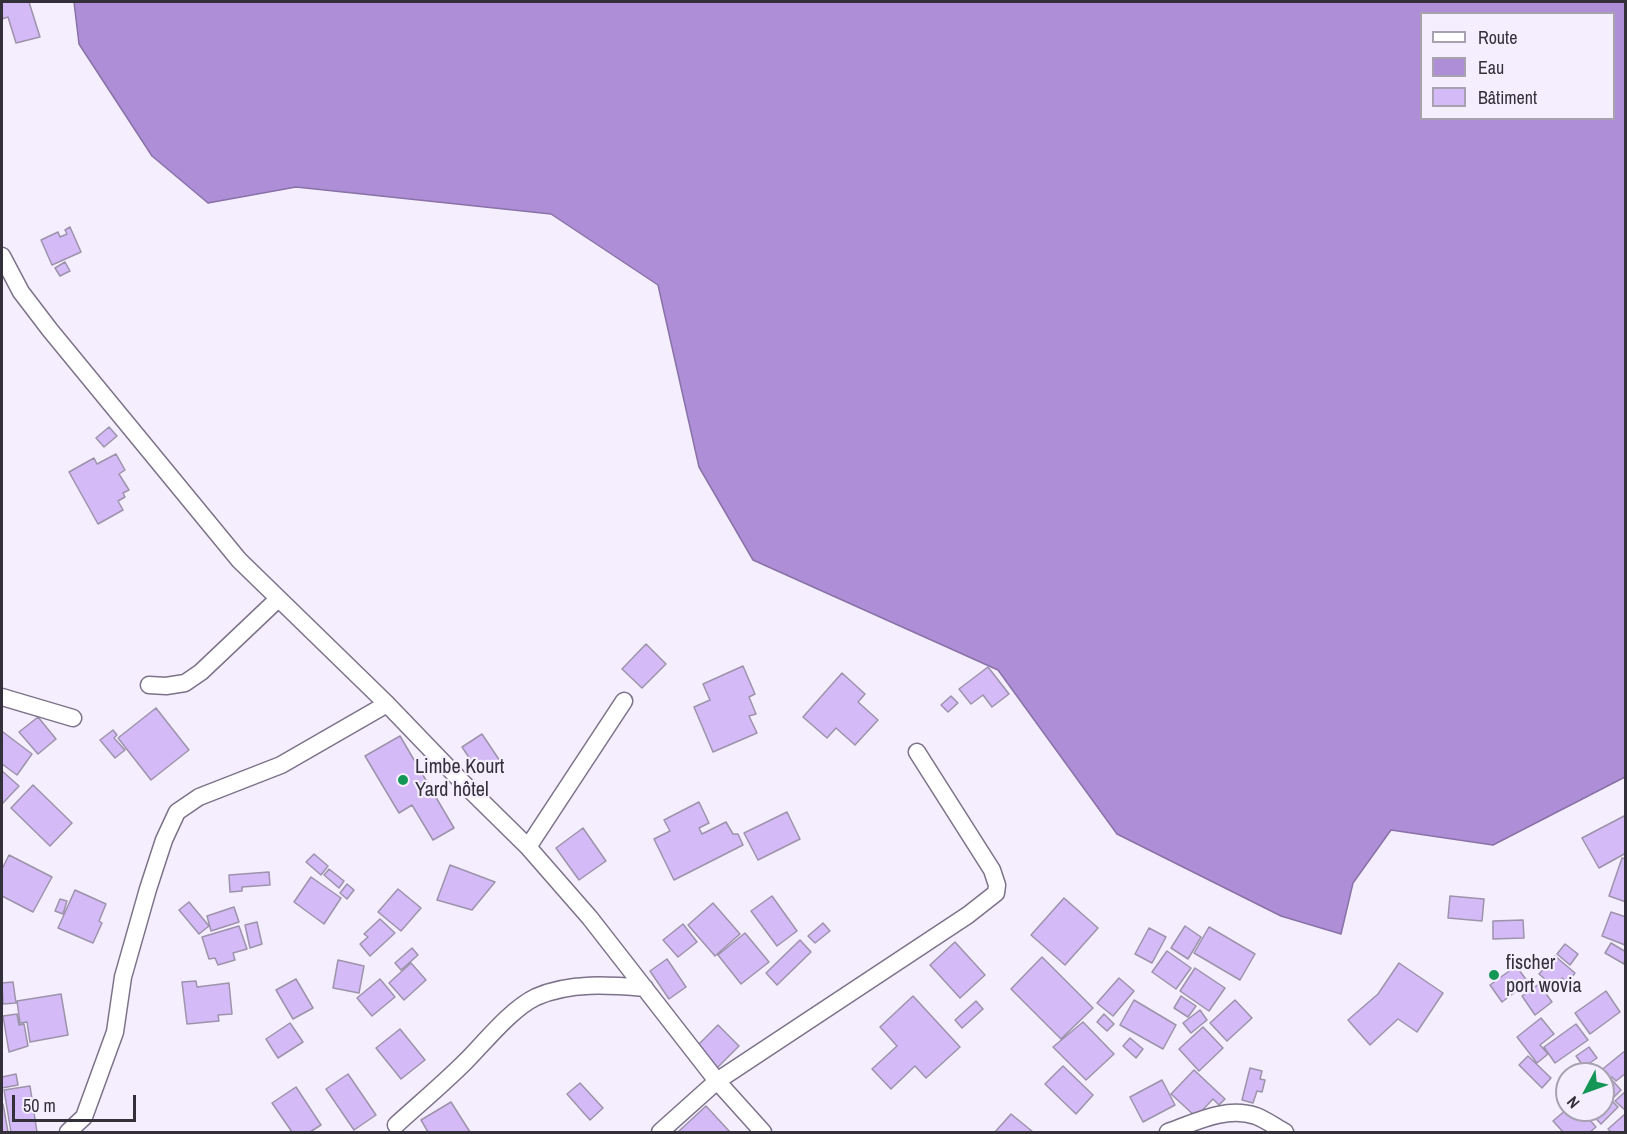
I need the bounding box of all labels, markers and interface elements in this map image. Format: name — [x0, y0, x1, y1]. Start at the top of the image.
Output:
legend — [1420, 12, 1615, 120]
text: Route — [1478, 25, 1517, 50]
text: Eau — [1478, 55, 1504, 80]
text: Bâtiment — [1478, 85, 1537, 110]
place label: Limbe Kourt Yard hôtel — [415, 756, 504, 803]
marker: Limbe Kourt Yard hôtel — [396, 773, 410, 787]
place label: fischer port wovia — [1506, 952, 1582, 999]
marker: fischer port wovia — [1487, 968, 1501, 982]
north arrow — [1555, 1062, 1615, 1122]
scale bar — [15, 1083, 140, 1121]
text: N — [1562, 1092, 1584, 1113]
text: 50 m — [23, 1093, 56, 1118]

